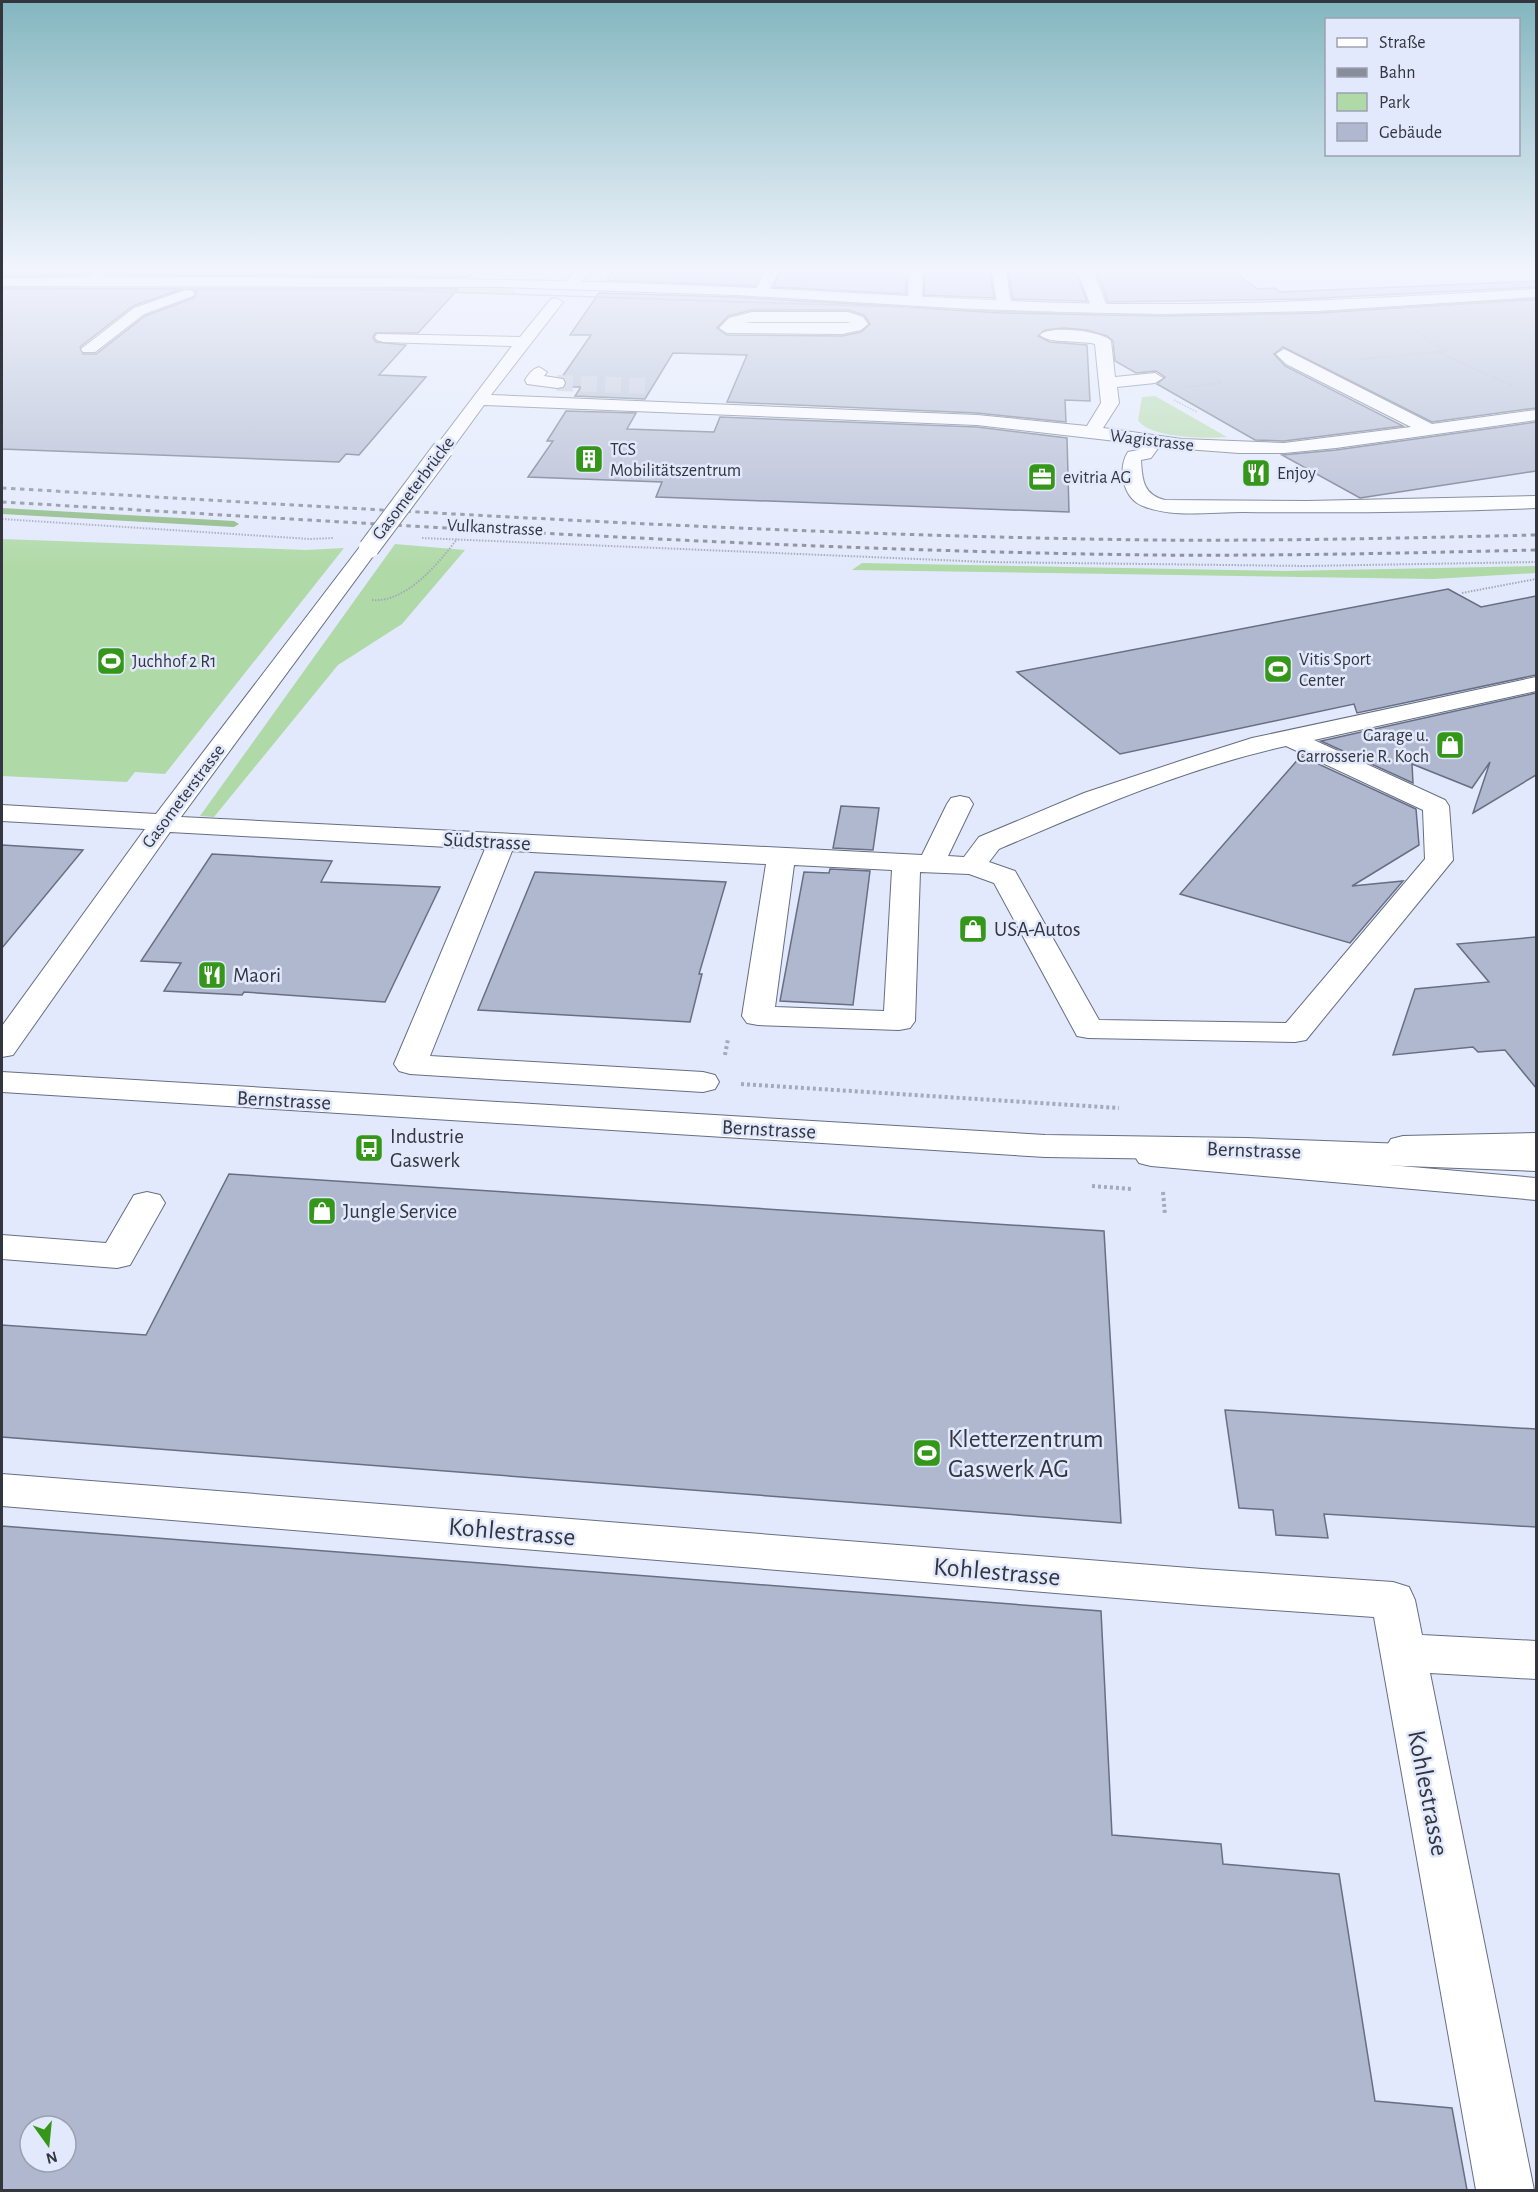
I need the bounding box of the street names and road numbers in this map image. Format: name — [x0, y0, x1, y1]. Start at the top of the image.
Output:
street label: Wagistrasse — [1109, 427, 1195, 455]
street label: Gasometerbrücke — [369, 434, 458, 543]
street label: Vulkanstrasse — [446, 516, 543, 540]
street label: Gasometerstrasse — [139, 741, 228, 852]
street label: Südstrasse — [443, 829, 531, 854]
street label: Bernstrasse — [236, 1088, 332, 1113]
street label: Bernstrasse — [721, 1117, 817, 1142]
street label: Bernstrasse — [1206, 1138, 1301, 1163]
street label: Kohlestrasse — [447, 1513, 577, 1551]
street label: Kohlestrasse — [932, 1553, 1062, 1591]
street label: Kohlestrasse — [1403, 1728, 1453, 1858]

